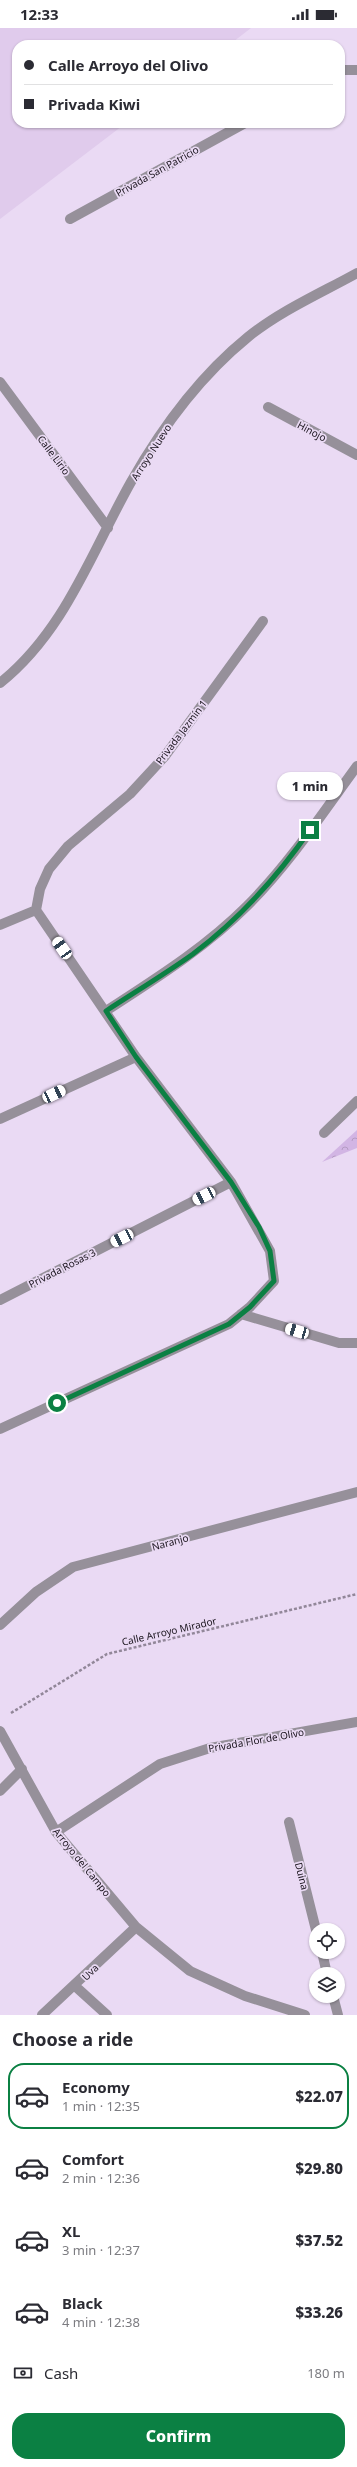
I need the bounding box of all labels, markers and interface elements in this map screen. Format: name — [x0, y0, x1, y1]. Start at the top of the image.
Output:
text: 12:33 — [20, 4, 59, 24]
text: Calle Arroyo del Olivo — [48, 55, 208, 75]
text: Privada Kiwi — [48, 94, 140, 114]
street label: Privada San Patricio — [113, 142, 201, 200]
street label: Hinojo — [295, 418, 329, 444]
street label: Arroyo Nuevo — [128, 421, 174, 483]
street label: Calle Lirio — [35, 432, 73, 478]
street label: Privada Jazmín 1 — [152, 697, 210, 767]
callout: 1 min — [277, 772, 343, 800]
text: 1 min — [292, 777, 328, 795]
route end — [301, 821, 319, 839]
car — [50, 935, 74, 961]
car — [41, 1083, 67, 1105]
car — [191, 1185, 217, 1207]
car — [109, 1227, 135, 1249]
street label: Privada Rosas 3 — [26, 1245, 98, 1291]
car — [284, 1322, 310, 1340]
route start — [48, 1394, 66, 1412]
street label: Naranjo — [150, 1530, 190, 1554]
street label: Calle Arroyo Mirador — [120, 1613, 218, 1649]
street label: Privada Flor de Olivo — [207, 1725, 305, 1755]
street label: Arroyo del Campo — [50, 1825, 114, 1899]
street label: Duina — [292, 1861, 312, 1891]
map controls — [309, 1923, 345, 2003]
button: locate — [309, 1923, 345, 1959]
street label: Uva — [79, 1961, 101, 1983]
button: layers — [309, 1967, 345, 2003]
text: Choose a ride — [12, 2027, 133, 2051]
text: Economy — [62, 2077, 130, 2097]
icon: car — [14, 2078, 50, 2114]
text: $22.07 — [295, 2086, 343, 2106]
text: 1 min · 12:35 — [62, 2097, 140, 2115]
text: Comfort — [62, 2149, 124, 2169]
icon: car — [14, 2150, 50, 2186]
text: $29.80 — [295, 2158, 343, 2178]
text: 2 min · 12:36 — [62, 2169, 140, 2187]
text: XL — [62, 2221, 80, 2241]
icon: car — [14, 2222, 50, 2258]
text: $37.52 — [295, 2230, 343, 2250]
text: 3 min · 12:37 — [62, 2241, 140, 2259]
text: Black — [62, 2293, 102, 2313]
icon: car — [14, 2294, 50, 2330]
text: $33.26 — [295, 2302, 343, 2322]
text: 4 min · 12:38 — [62, 2313, 140, 2331]
icon: cash — [12, 2362, 34, 2384]
text: Cash — [44, 2363, 78, 2383]
text: 180 m — [307, 2364, 345, 2382]
button: Confirm — [12, 2413, 345, 2459]

